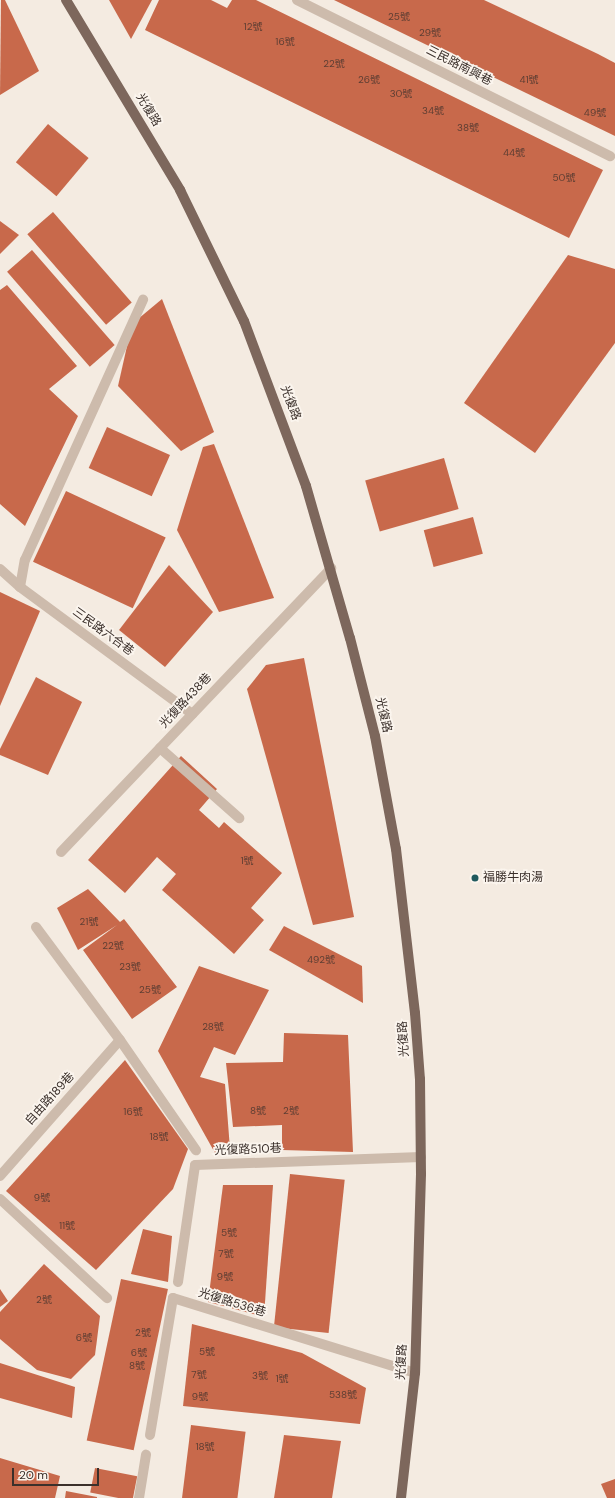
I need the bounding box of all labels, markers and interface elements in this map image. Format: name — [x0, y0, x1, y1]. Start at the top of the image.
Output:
house number: 25號 — [388, 11, 410, 23]
house number: 12號 — [244, 21, 262, 33]
house number: 29號 — [419, 27, 441, 39]
house number: 16號 — [275, 36, 295, 48]
street label: 三民路南興巷 — [424, 43, 494, 89]
house number: 22號 — [323, 58, 345, 70]
house number: 26號 — [358, 74, 380, 86]
house number: 41號 — [519, 74, 539, 86]
house number: 30號 — [390, 88, 412, 100]
street label: 光復路 — [133, 91, 163, 129]
house number: 34號 — [422, 105, 444, 117]
house number: 49號 — [584, 107, 606, 119]
house number: 38號 — [457, 122, 479, 134]
house number: 44號 — [503, 147, 525, 159]
house number: 50號 — [553, 172, 575, 184]
street label: 光復路 — [277, 384, 303, 422]
street label: 三民路六合巷 — [70, 605, 136, 659]
street label: 光復路438巷 — [157, 671, 215, 731]
street label: 光復路 — [372, 696, 394, 734]
house number: 1號 — [240, 855, 254, 867]
place label: 福勝牛肉湯 — [483, 871, 543, 885]
marker: 福勝牛肉湯 — [470, 873, 480, 883]
house number: 21號 — [80, 916, 98, 928]
house number: 22號 — [102, 940, 124, 952]
house number: 492號 — [307, 954, 335, 966]
house number: 23號 — [119, 961, 141, 973]
house number: 25號 — [139, 984, 161, 996]
house number: 28號 — [202, 1021, 224, 1033]
street label: 光復路 — [396, 1021, 412, 1057]
street label: 自由路189巷 — [22, 1070, 78, 1128]
house number: 8號 — [250, 1105, 266, 1117]
house number: 2號 — [283, 1105, 299, 1117]
house number: 16號 — [123, 1106, 143, 1118]
house number: 18號 — [149, 1131, 169, 1143]
street label: 光復路510巷 — [214, 1142, 282, 1158]
house number: 9號 — [34, 1192, 50, 1204]
house number: 11號 — [59, 1220, 75, 1232]
house number: 5號 — [221, 1227, 237, 1239]
house number: 7號 — [218, 1248, 234, 1260]
house number: 9號 — [217, 1271, 233, 1283]
street label: 光復路536巷 — [196, 1286, 268, 1320]
house number: 2號 — [36, 1294, 52, 1306]
house number: 2號 — [135, 1327, 151, 1339]
house number: 6號 — [76, 1332, 92, 1344]
street label: 光復路 — [394, 1344, 410, 1380]
house number: 5號 — [199, 1346, 215, 1358]
house number: 6號 — [131, 1347, 147, 1359]
house number: 8號 — [129, 1360, 145, 1372]
house number: 7號 — [191, 1369, 207, 1381]
house number: 3號 — [252, 1370, 268, 1382]
house number: 1號 — [275, 1373, 289, 1385]
house number: 538號 — [329, 1389, 357, 1401]
house number: 9號 — [192, 1391, 208, 1403]
house number: 18號 — [195, 1441, 215, 1453]
scale bar — [14, 1460, 101, 1486]
text: 20 m — [19, 1467, 48, 1483]

